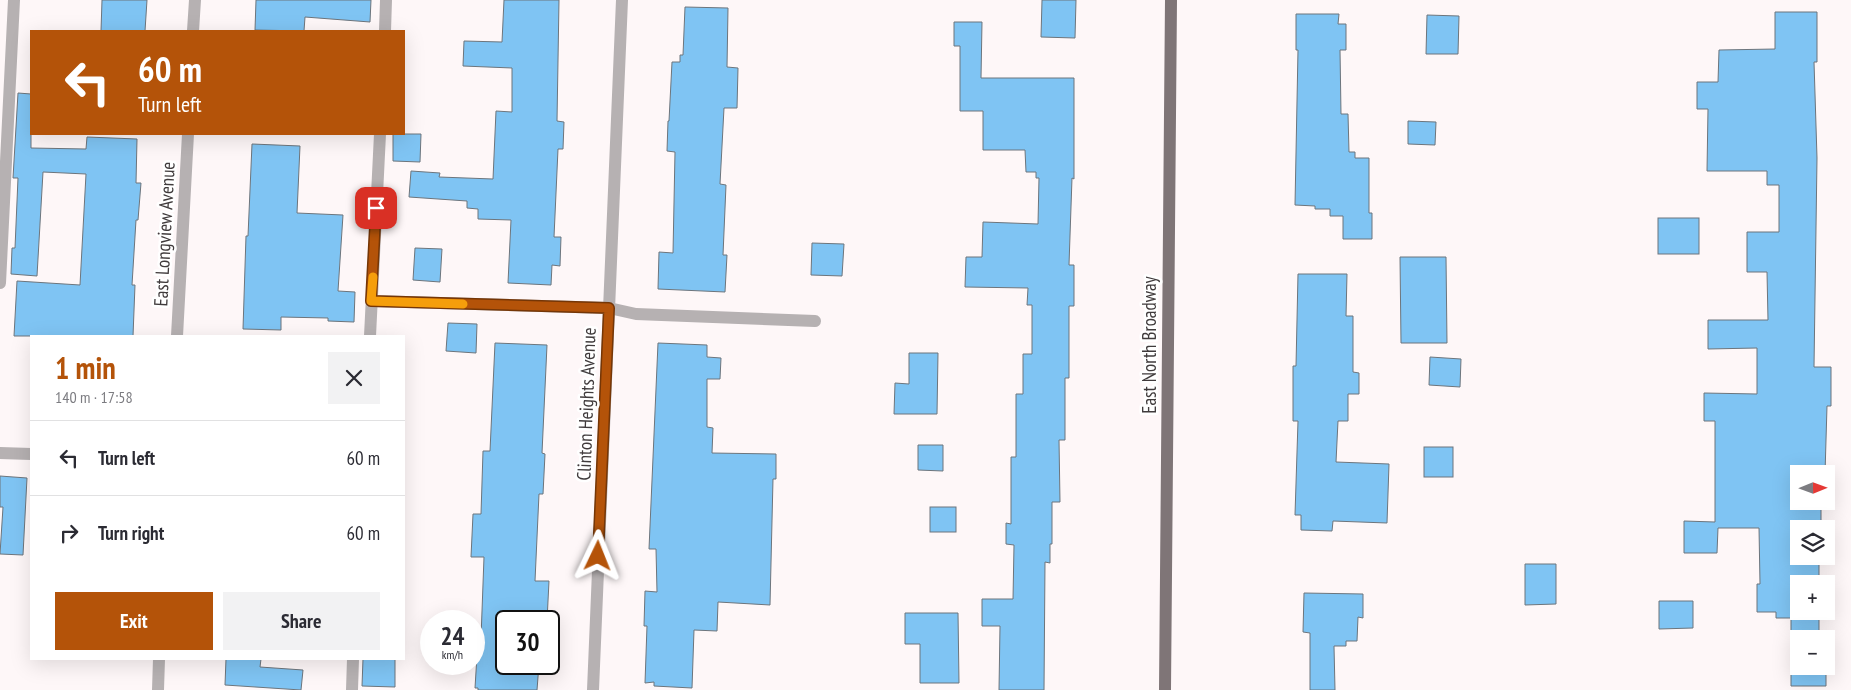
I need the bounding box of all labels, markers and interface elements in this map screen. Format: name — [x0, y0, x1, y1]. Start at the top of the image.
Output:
text: 60 m — [138, 46, 202, 92]
icon: left — [55, 50, 120, 115]
text: Turn left — [138, 90, 202, 118]
street label: East Longview Avenue — [148, 161, 180, 307]
pin — [355, 187, 397, 229]
icon: arrive — [362, 194, 390, 222]
street label: East North Broadway — [1137, 276, 1161, 414]
street label: Clinton Heights Avenue — [571, 327, 601, 481]
text: 1 min — [55, 348, 116, 387]
button: close — [328, 352, 380, 404]
text: 140 m · 17:58 — [55, 387, 133, 407]
icon: left — [55, 444, 83, 472]
text: Turn left — [98, 446, 155, 470]
text: 60 m — [347, 446, 380, 470]
north arrow — [1790, 465, 1835, 510]
map controls — [1790, 465, 1835, 675]
icon: right — [55, 519, 83, 547]
button: layers — [1790, 520, 1835, 565]
text: Turn right — [98, 521, 164, 545]
text: 60 m — [347, 521, 380, 545]
position arrow — [571, 529, 623, 581]
button: + — [1790, 575, 1835, 620]
button: Exit — [55, 592, 213, 650]
button: Share — [223, 592, 380, 650]
speed limit sign: 30 — [495, 610, 560, 675]
text: 24 — [441, 620, 464, 652]
button: − — [1790, 630, 1835, 675]
text: km/h — [442, 647, 463, 662]

